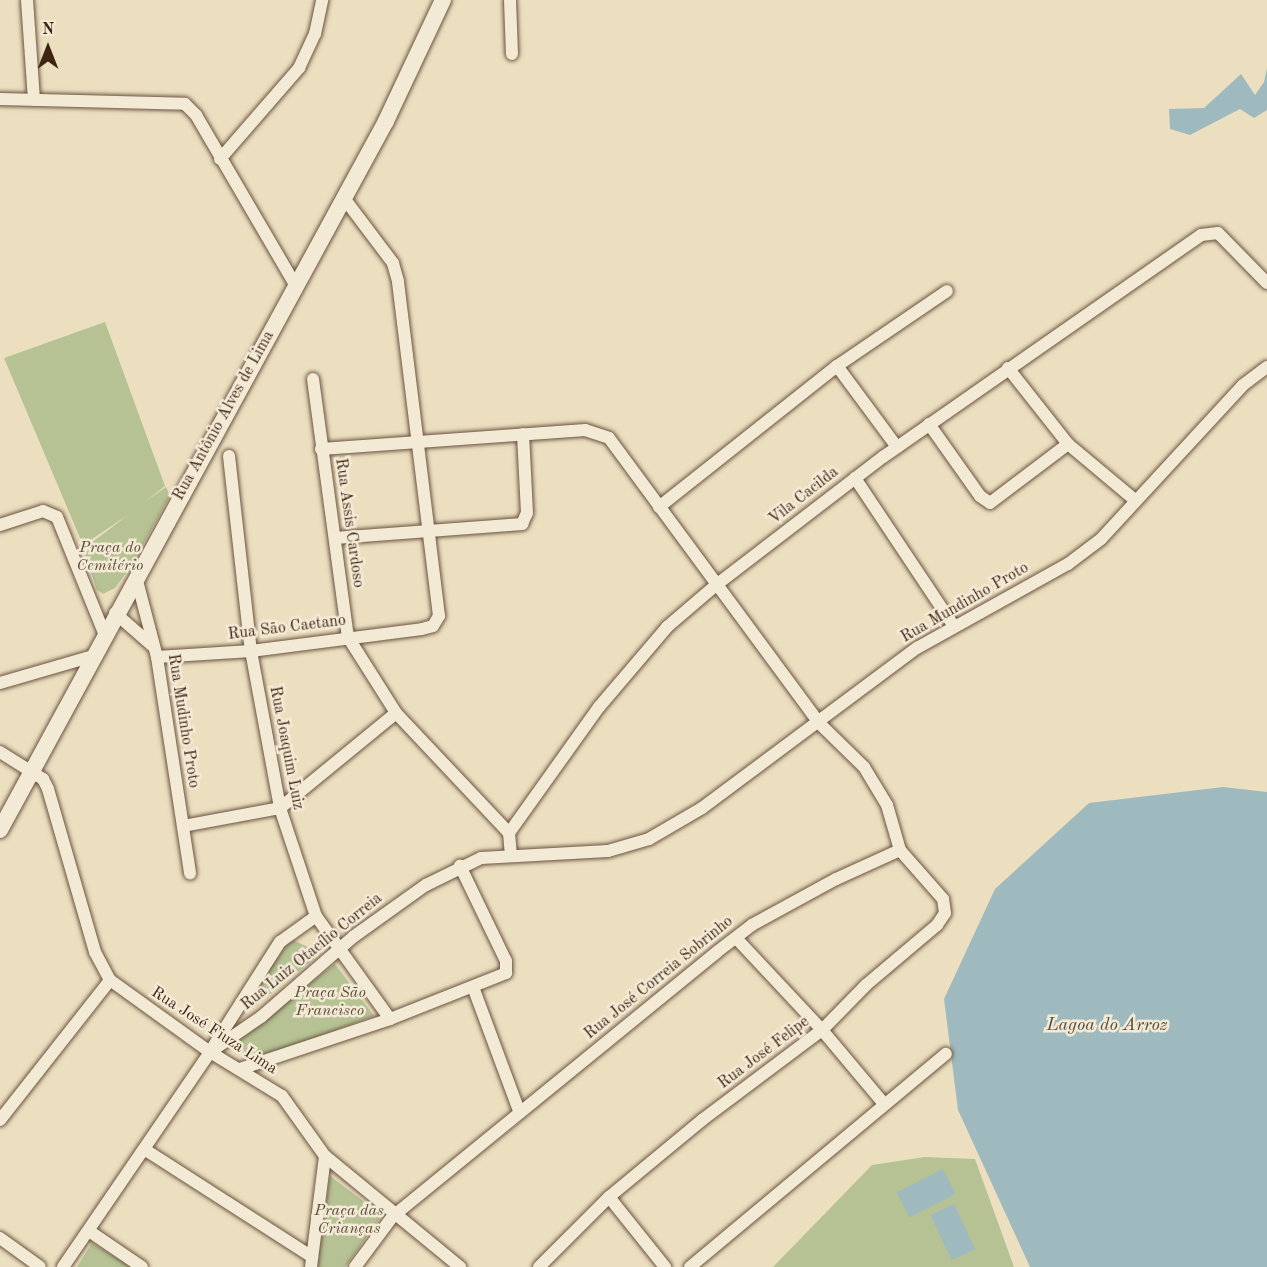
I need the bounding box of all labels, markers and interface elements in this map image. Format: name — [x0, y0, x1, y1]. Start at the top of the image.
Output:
north arrow — [18, 18, 78, 78]
text: N — [42, 22, 54, 38]
street label: Rua Antônio Alves de Lima — [169, 328, 279, 504]
street label: Rua Assis Cardoso — [330, 457, 368, 589]
street label: Vila Cacilda — [765, 463, 843, 529]
park label: Praça do Cemitério — [77, 538, 143, 576]
street label: Rua Mundinho Proto — [898, 559, 1032, 647]
street label: Rua São Caetano — [227, 611, 347, 645]
street label: Rua Mudinho Proto — [163, 652, 203, 790]
street label: Rua Joaquim Luiz — [265, 685, 307, 811]
street label: Rua Luiz Otacílio Correia — [238, 889, 386, 1015]
street label: Rua José Correia Sobrinho — [581, 912, 737, 1044]
street label: Rua José Fiuza Lima — [147, 983, 281, 1079]
park label: Praça São Francisco — [294, 983, 366, 1021]
street label: Rua José Felipe — [715, 1013, 813, 1093]
water label: Lagoa do Arroz — [1046, 1014, 1168, 1036]
park label: Praça das Crianças — [314, 1201, 384, 1239]

